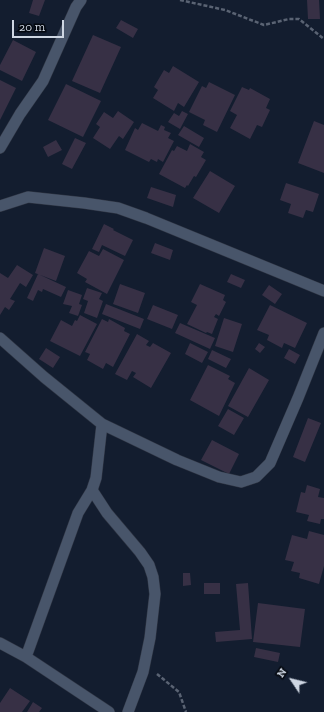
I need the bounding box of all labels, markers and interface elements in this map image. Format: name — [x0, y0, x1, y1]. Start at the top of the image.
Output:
scale bar — [14, 12, 66, 38]
text: 20 m — [19, 20, 45, 34]
north arrow — [272, 660, 312, 700]
text: N — [274, 666, 289, 680]

